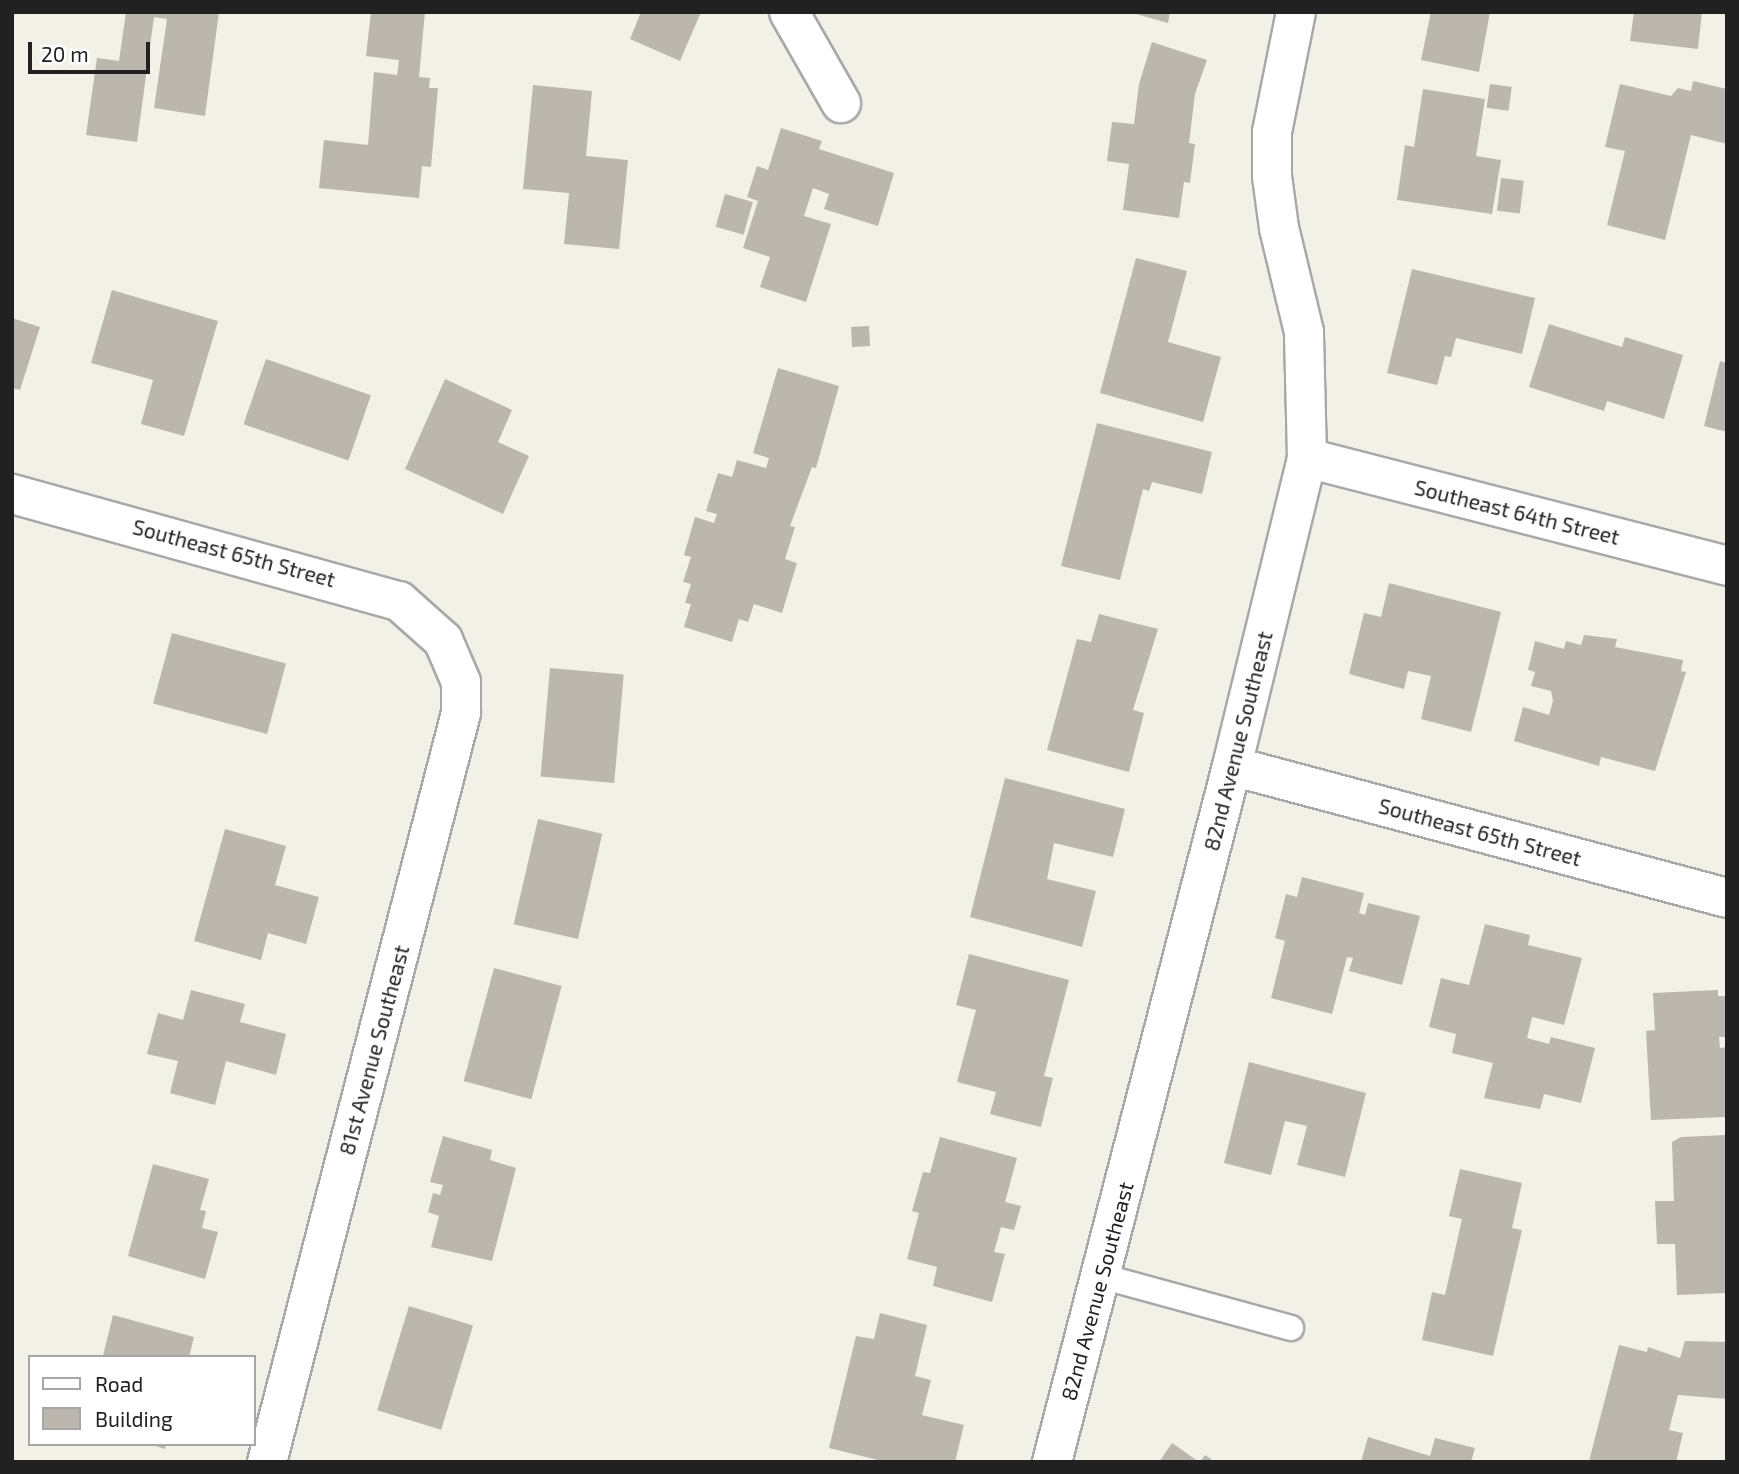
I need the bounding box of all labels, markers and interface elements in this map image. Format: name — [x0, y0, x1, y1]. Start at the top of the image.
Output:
scale bar — [32, 28, 154, 72]
text: 20 m — [41, 41, 89, 66]
street label: Southeast 64th Street — [1412, 474, 1622, 550]
street label: Southeast 65th Street — [130, 514, 338, 592]
street label: 82nd Avenue Southeast — [1198, 628, 1278, 854]
street label: Southeast 65th Street — [1376, 793, 1584, 871]
street label: 81st Avenue Southeast — [334, 942, 414, 1158]
street label: 82nd Avenue Southeast — [1056, 1179, 1138, 1403]
legend — [28, 1355, 256, 1446]
text: Road — [95, 1371, 143, 1396]
text: Building — [95, 1406, 173, 1431]

